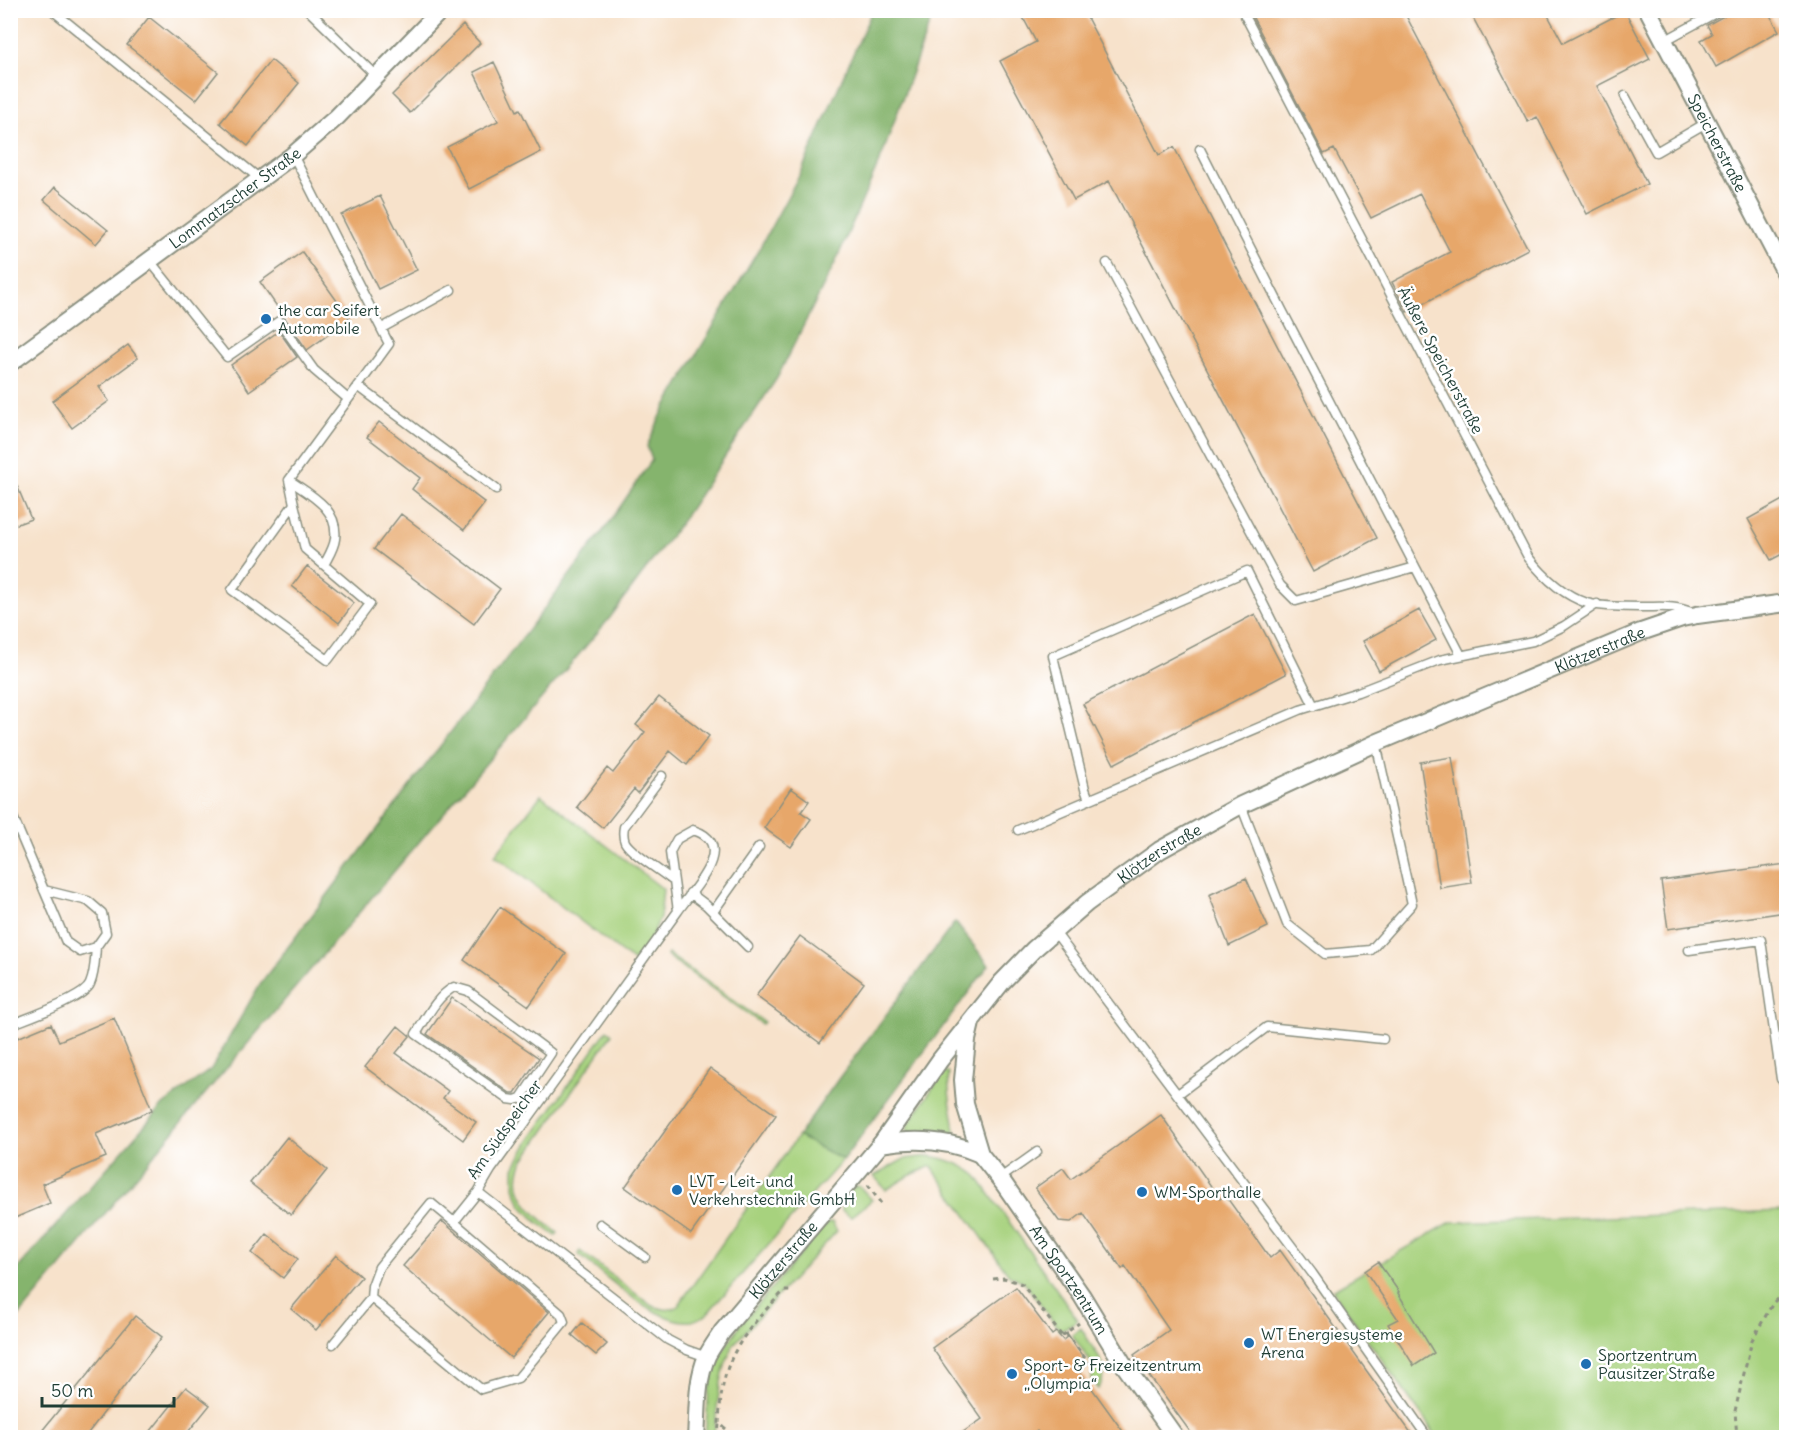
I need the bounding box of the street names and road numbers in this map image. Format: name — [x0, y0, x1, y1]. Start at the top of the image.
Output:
street label: Speicherstraße — [1684, 90, 1751, 196]
street label: Lommatzscher Straße — [165, 143, 305, 253]
street label: Äußere Speicherstraße — [1394, 283, 1488, 437]
street label: Klötzerstraße — [1552, 622, 1648, 677]
street label: Klötzerstraße — [1113, 819, 1205, 888]
street label: Am Südspeicher — [462, 1075, 546, 1183]
street label: Klötzerstraße — [744, 1217, 822, 1303]
street label: Am Sportzentrum — [1025, 1221, 1113, 1338]

